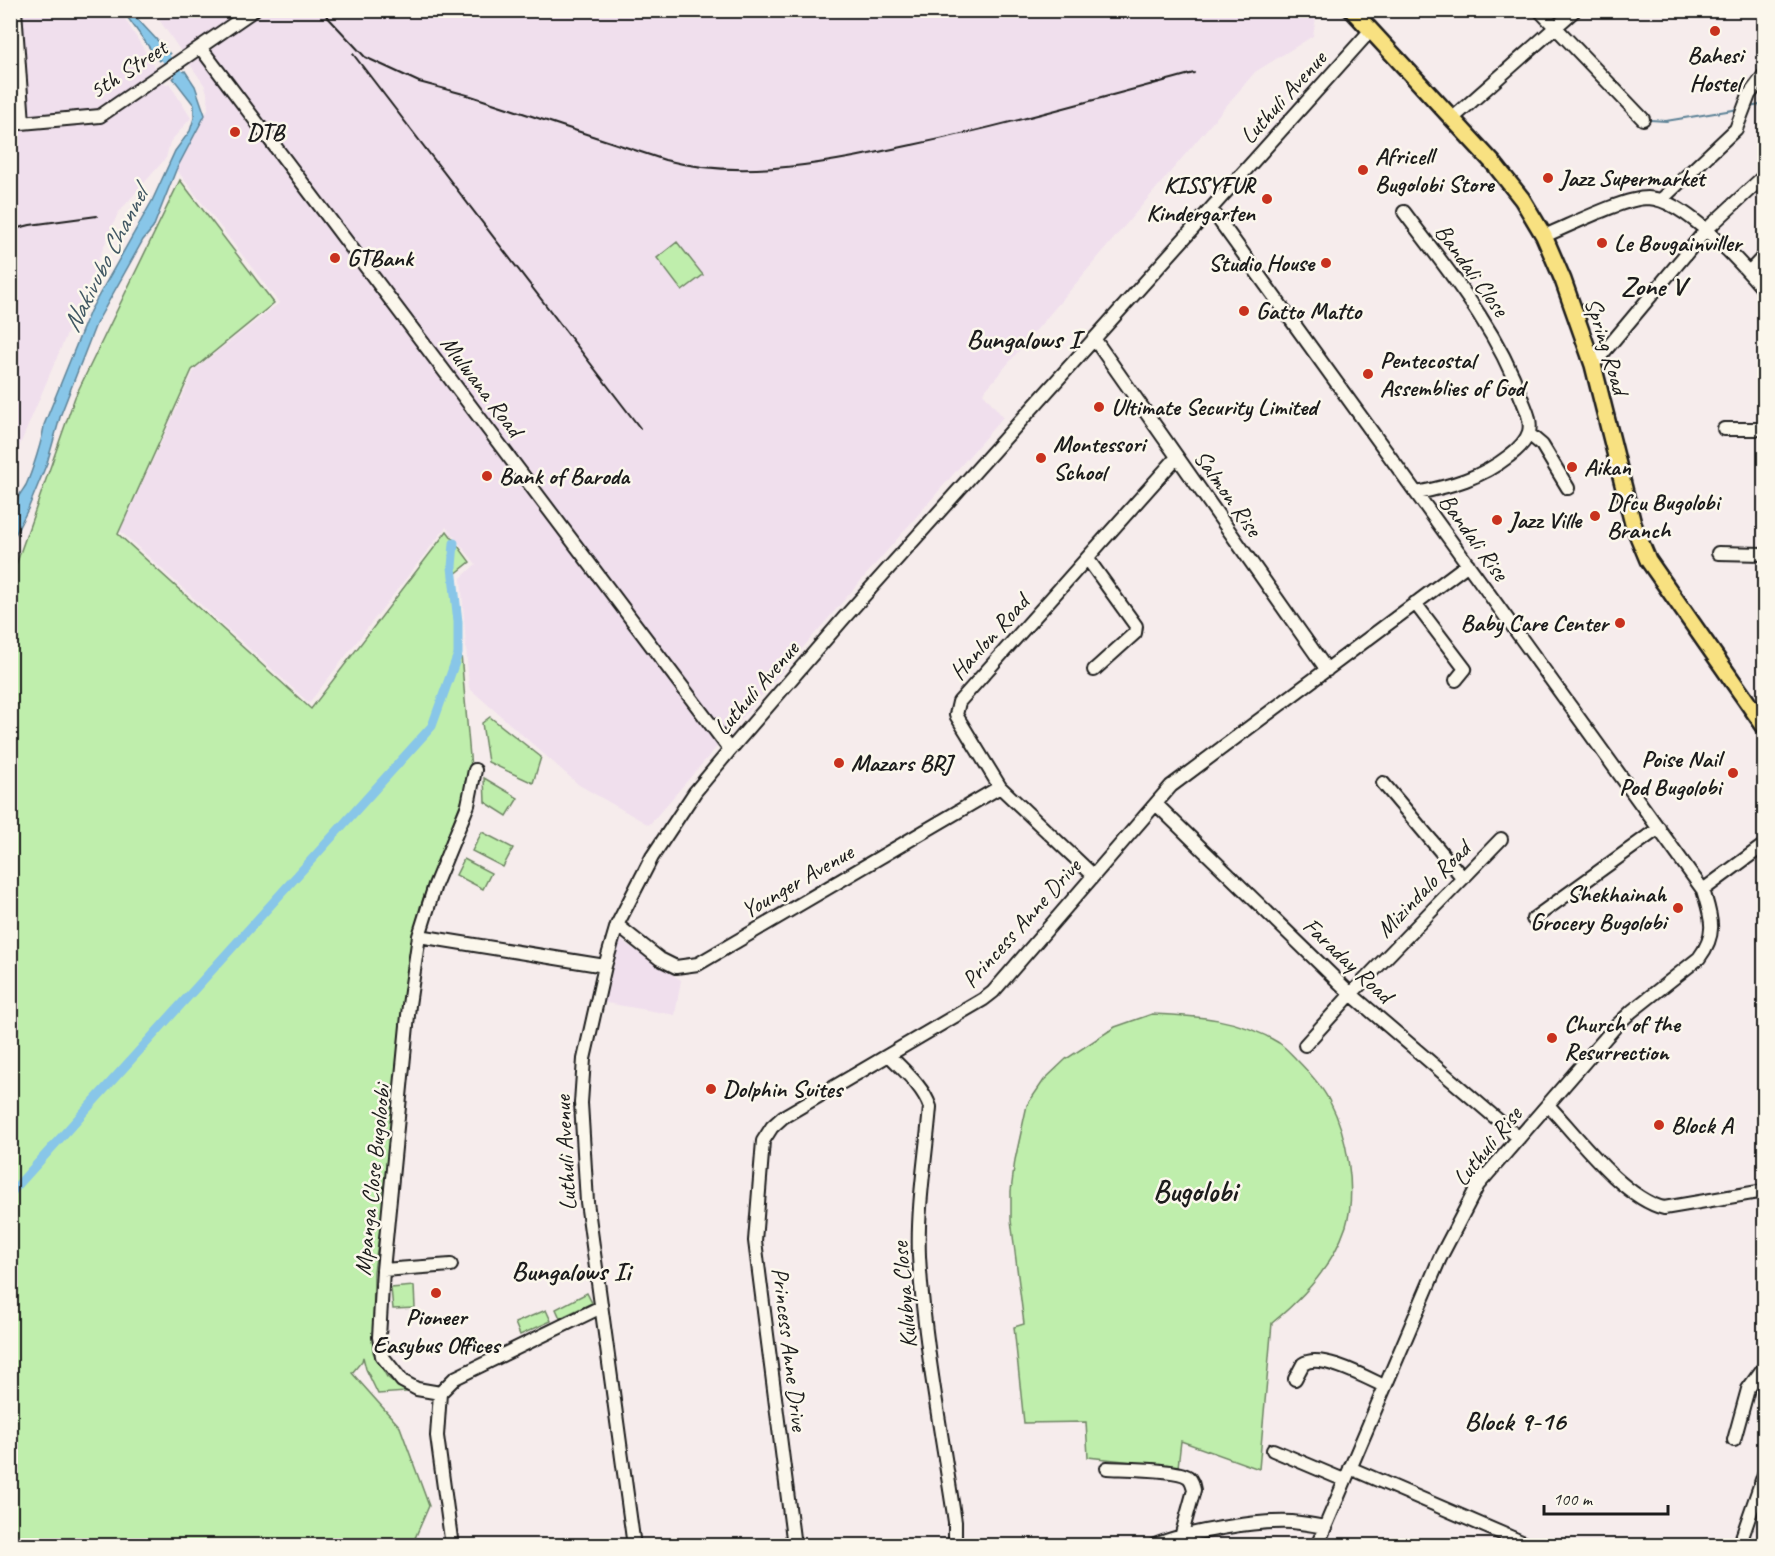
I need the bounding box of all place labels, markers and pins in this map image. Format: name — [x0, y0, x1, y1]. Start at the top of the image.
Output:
marker: Bahesi Hostel — [1708, 24, 1722, 38]
place label: Bahesi Hostel — [1687, 40, 1746, 98]
place label: DTB — [247, 117, 287, 147]
marker: DTB — [228, 125, 242, 139]
place label: Africell Bugolobi Store — [1375, 141, 1496, 199]
marker: Africell Bugolobi Store — [1356, 163, 1370, 177]
place label: Jazz Supermarket — [1558, 163, 1707, 193]
place label: KISSYFUR Kindergarten — [1146, 170, 1257, 228]
marker: Jazz Supermarket — [1541, 171, 1555, 185]
marker: KISSYFUR Kindergarten — [1260, 192, 1274, 206]
place label: Le Bougainviller — [1614, 228, 1743, 258]
marker: Le Bougainviller — [1595, 236, 1609, 250]
place label: GTBank — [347, 243, 415, 273]
place label: Studio House — [1208, 248, 1316, 278]
marker: GTBank — [328, 251, 342, 265]
marker: Studio House — [1319, 256, 1333, 270]
place label: Gatto Matto — [1256, 296, 1363, 326]
marker: Gatto Matto — [1237, 304, 1251, 318]
place label: Pentecostal Assemblies of God — [1380, 345, 1529, 403]
marker: Pentecostal Assemblies of God — [1361, 367, 1375, 381]
place label: Ultimate Security Limited — [1111, 392, 1321, 422]
marker: Ultimate Security Limited — [1092, 400, 1106, 414]
place label: Montessori School — [1053, 429, 1148, 487]
marker: Montessori School — [1034, 451, 1048, 465]
place label: Aikan — [1584, 452, 1632, 482]
marker: Aikan — [1565, 460, 1579, 474]
place label: Bank of Baroda — [499, 461, 631, 491]
marker: Bank of Baroda — [480, 469, 494, 483]
place label: Dfcu Bugolobi Branch — [1607, 487, 1723, 545]
place label: Jazz Ville — [1507, 505, 1583, 535]
marker: Dfcu Bugolobi Branch — [1588, 509, 1602, 523]
marker: Jazz Ville — [1490, 513, 1504, 527]
place label: Baby Care Center — [1461, 608, 1610, 638]
marker: Baby Care Center — [1613, 616, 1627, 630]
place label: Poise Nail Pod Bugolobi — [1619, 744, 1726, 802]
place label: Mazars BRJ — [851, 748, 956, 778]
marker: Mazars BRJ — [832, 756, 846, 770]
marker: Poise Nail Pod Bugolobi — [1726, 766, 1740, 780]
place label: Shekhainah Grocery Bugolobi — [1530, 879, 1669, 937]
marker: Shekhainah Grocery Bugolobi — [1671, 901, 1685, 915]
place label: Church of the Resurrection — [1564, 1009, 1682, 1067]
marker: Church of the Resurrection — [1545, 1031, 1559, 1045]
place label: Dolphin Suites — [723, 1074, 844, 1104]
marker: Dolphin Suites — [704, 1082, 718, 1096]
place label: Block A — [1671, 1110, 1734, 1140]
marker: Block A — [1652, 1118, 1666, 1132]
marker: Pioneer Easybus Offices — [429, 1286, 443, 1300]
place label: Pioneer Easybus Offices — [373, 1302, 502, 1360]

